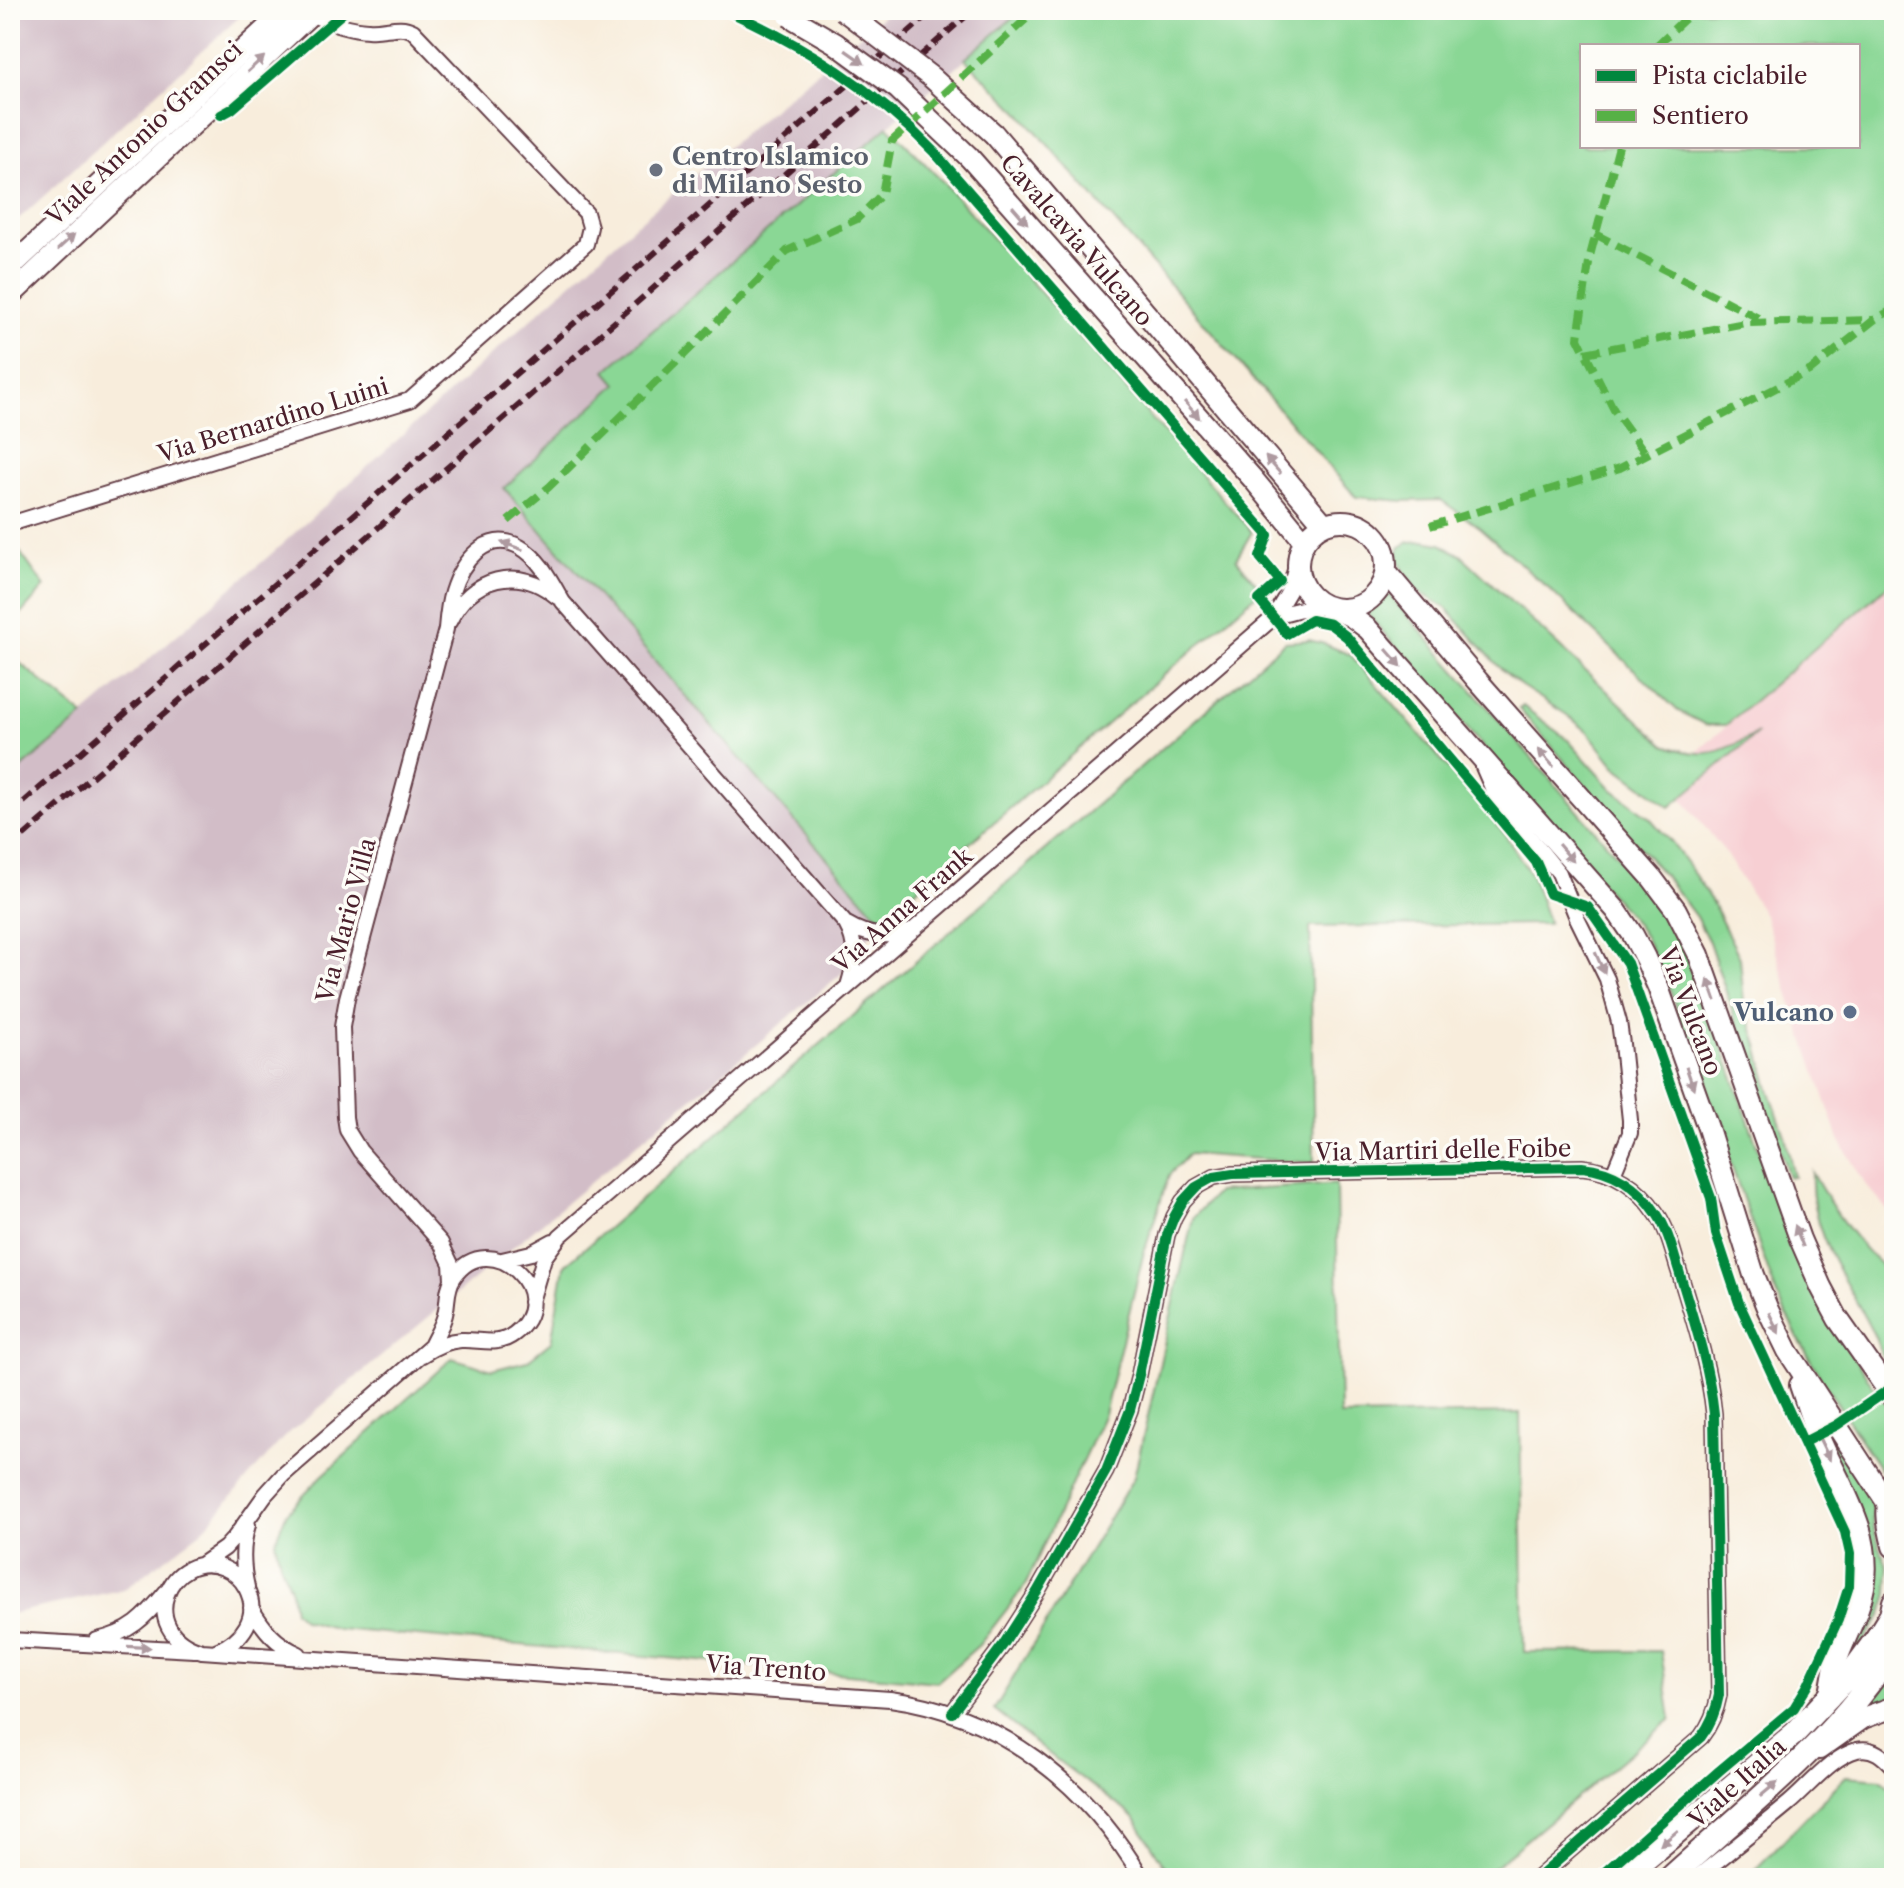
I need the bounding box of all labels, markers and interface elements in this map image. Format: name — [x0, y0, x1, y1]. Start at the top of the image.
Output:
street label: Viale Antonio Gramsci — [39, 35, 248, 232]
legend — [1580, 44, 1860, 148]
one-way arrow — [844, 49, 865, 64]
one-way arrow — [247, 56, 266, 74]
text: Pista ciclabile — [1652, 61, 1807, 90]
text: Sentiero — [1652, 101, 1749, 130]
place label: Centro Islamico di Milano Sesto — [672, 142, 869, 199]
street label: Cavalcavia Vulcano — [994, 148, 1160, 332]
marker: Centro Islamico di Milano Sesto — [647, 161, 665, 179]
one-way arrow — [1011, 206, 1029, 225]
one-way arrow — [57, 233, 76, 251]
street label: Via Bernardino Luini — [153, 371, 392, 469]
one-way arrow — [1183, 400, 1201, 419]
one-way arrow — [1264, 455, 1282, 474]
one-way arrow — [500, 540, 524, 552]
one-way arrow — [1385, 647, 1402, 667]
one-way arrow — [1538, 749, 1556, 768]
street label: Via Mario Villa — [310, 834, 382, 1006]
street label: Via Anna Frank — [825, 841, 979, 979]
one-way arrow — [1556, 844, 1574, 863]
street label: Via Vulcano — [1653, 942, 1729, 1079]
one-way arrow — [1593, 951, 1606, 974]
one-way arrow — [1705, 978, 1718, 1002]
place label: Vulcano — [1733, 998, 1834, 1027]
marker: Vulcano — [1841, 1003, 1859, 1021]
one-way arrow — [1684, 1066, 1696, 1090]
street label: Via Martiri delle Foibe — [1314, 1133, 1571, 1167]
one-way arrow — [1792, 1223, 1805, 1247]
one-way arrow — [1767, 1312, 1781, 1335]
one-way arrow — [1818, 1438, 1832, 1461]
one-way arrow — [127, 1641, 152, 1654]
street label: Via Trento — [704, 1649, 827, 1687]
street label: Viale Italia — [1682, 1731, 1792, 1835]
one-way arrow — [1759, 1781, 1779, 1798]
one-way arrow — [1659, 1829, 1679, 1846]

